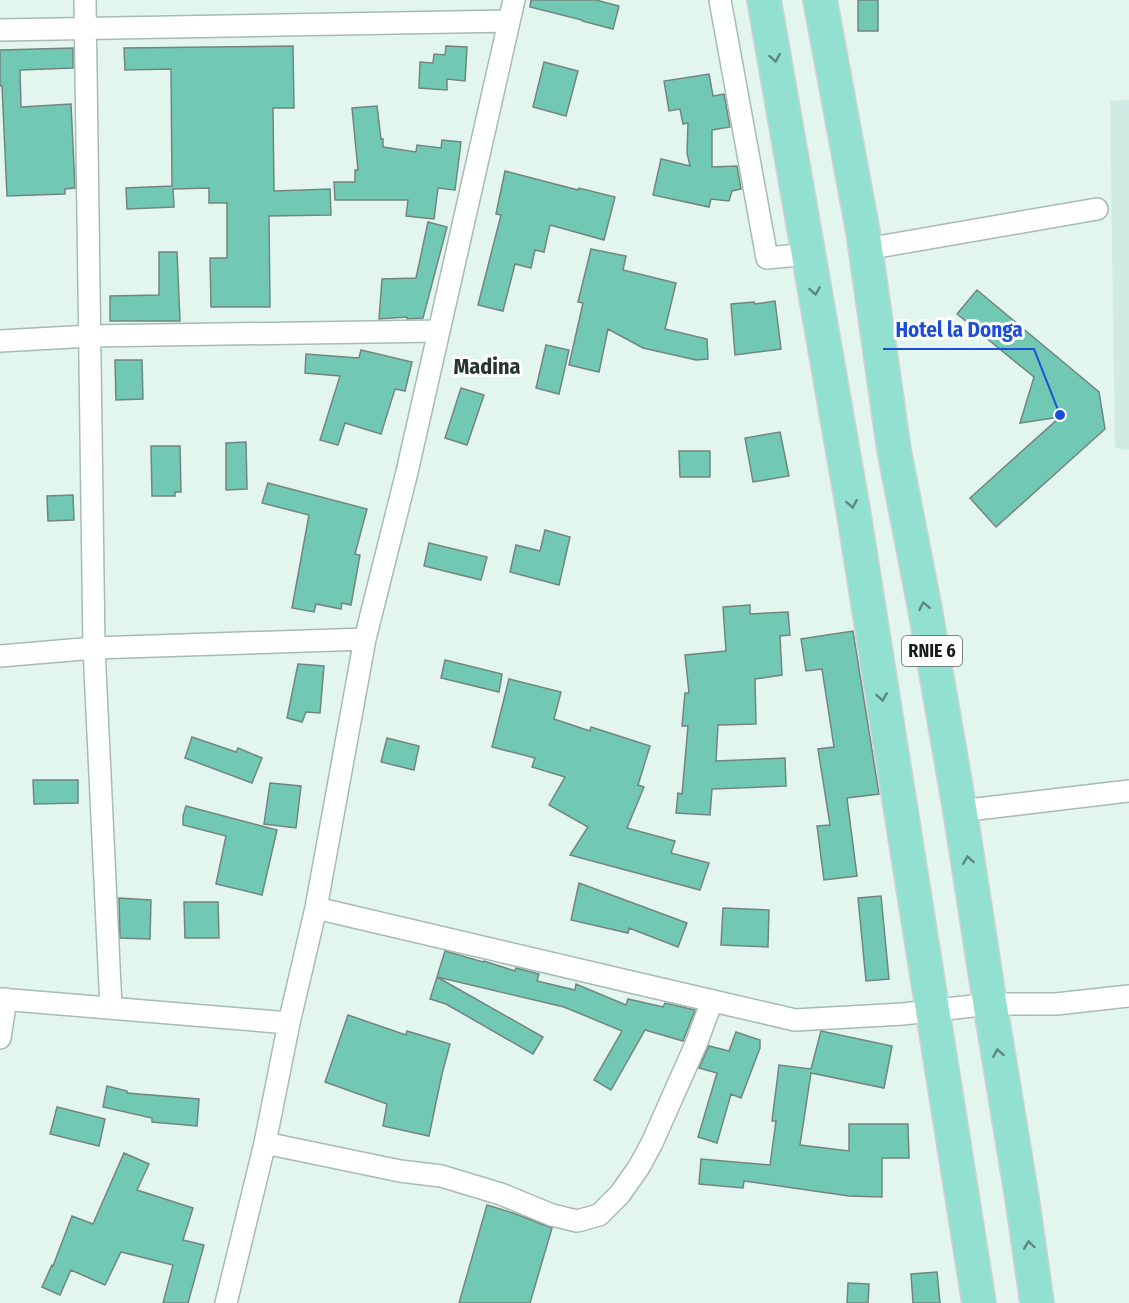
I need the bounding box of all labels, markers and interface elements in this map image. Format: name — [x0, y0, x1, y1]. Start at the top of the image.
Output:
one-way arrow — [768, 53, 780, 62]
one-way arrow — [809, 286, 821, 296]
callout: Hotel la Donga — [883, 310, 1034, 349]
text: Hotel la Donga — [895, 317, 1023, 343]
district label: Madina — [454, 353, 521, 380]
one-way arrow — [845, 499, 857, 509]
one-way arrow — [918, 601, 931, 611]
road number: RNIE 6 — [902, 636, 962, 666]
one-way arrow — [876, 692, 888, 701]
one-way arrow — [962, 855, 974, 865]
one-way arrow — [992, 1048, 1005, 1058]
one-way arrow — [1023, 1240, 1035, 1250]

